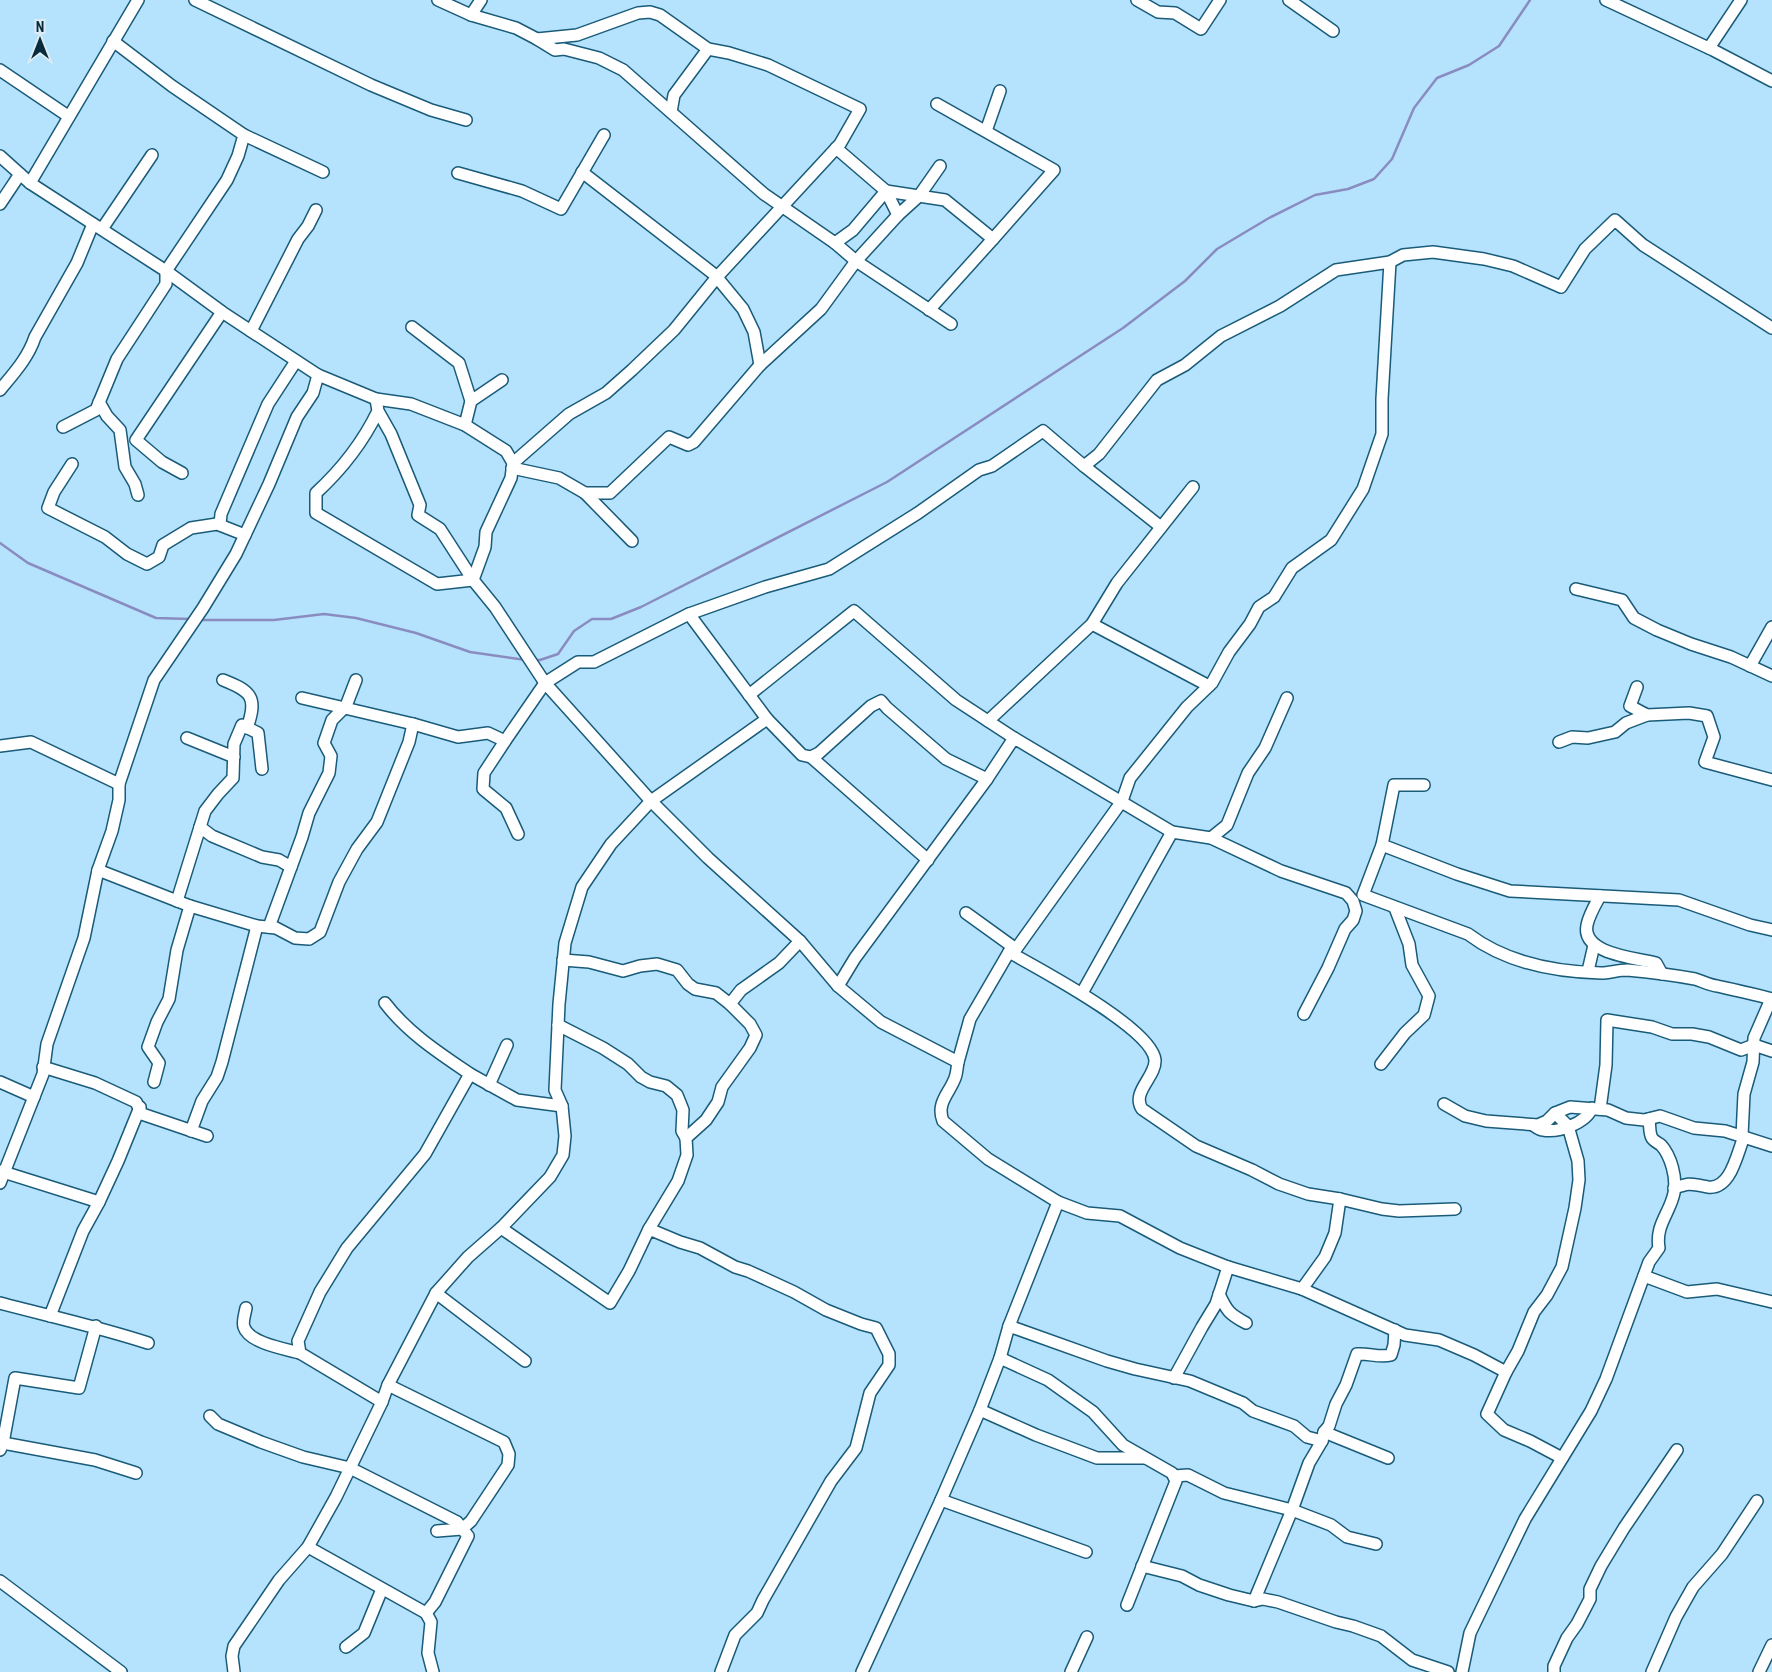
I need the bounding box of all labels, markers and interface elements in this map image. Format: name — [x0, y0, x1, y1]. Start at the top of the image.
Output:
north arrow — [15, 15, 65, 65]
text: N — [36, 19, 44, 35]

